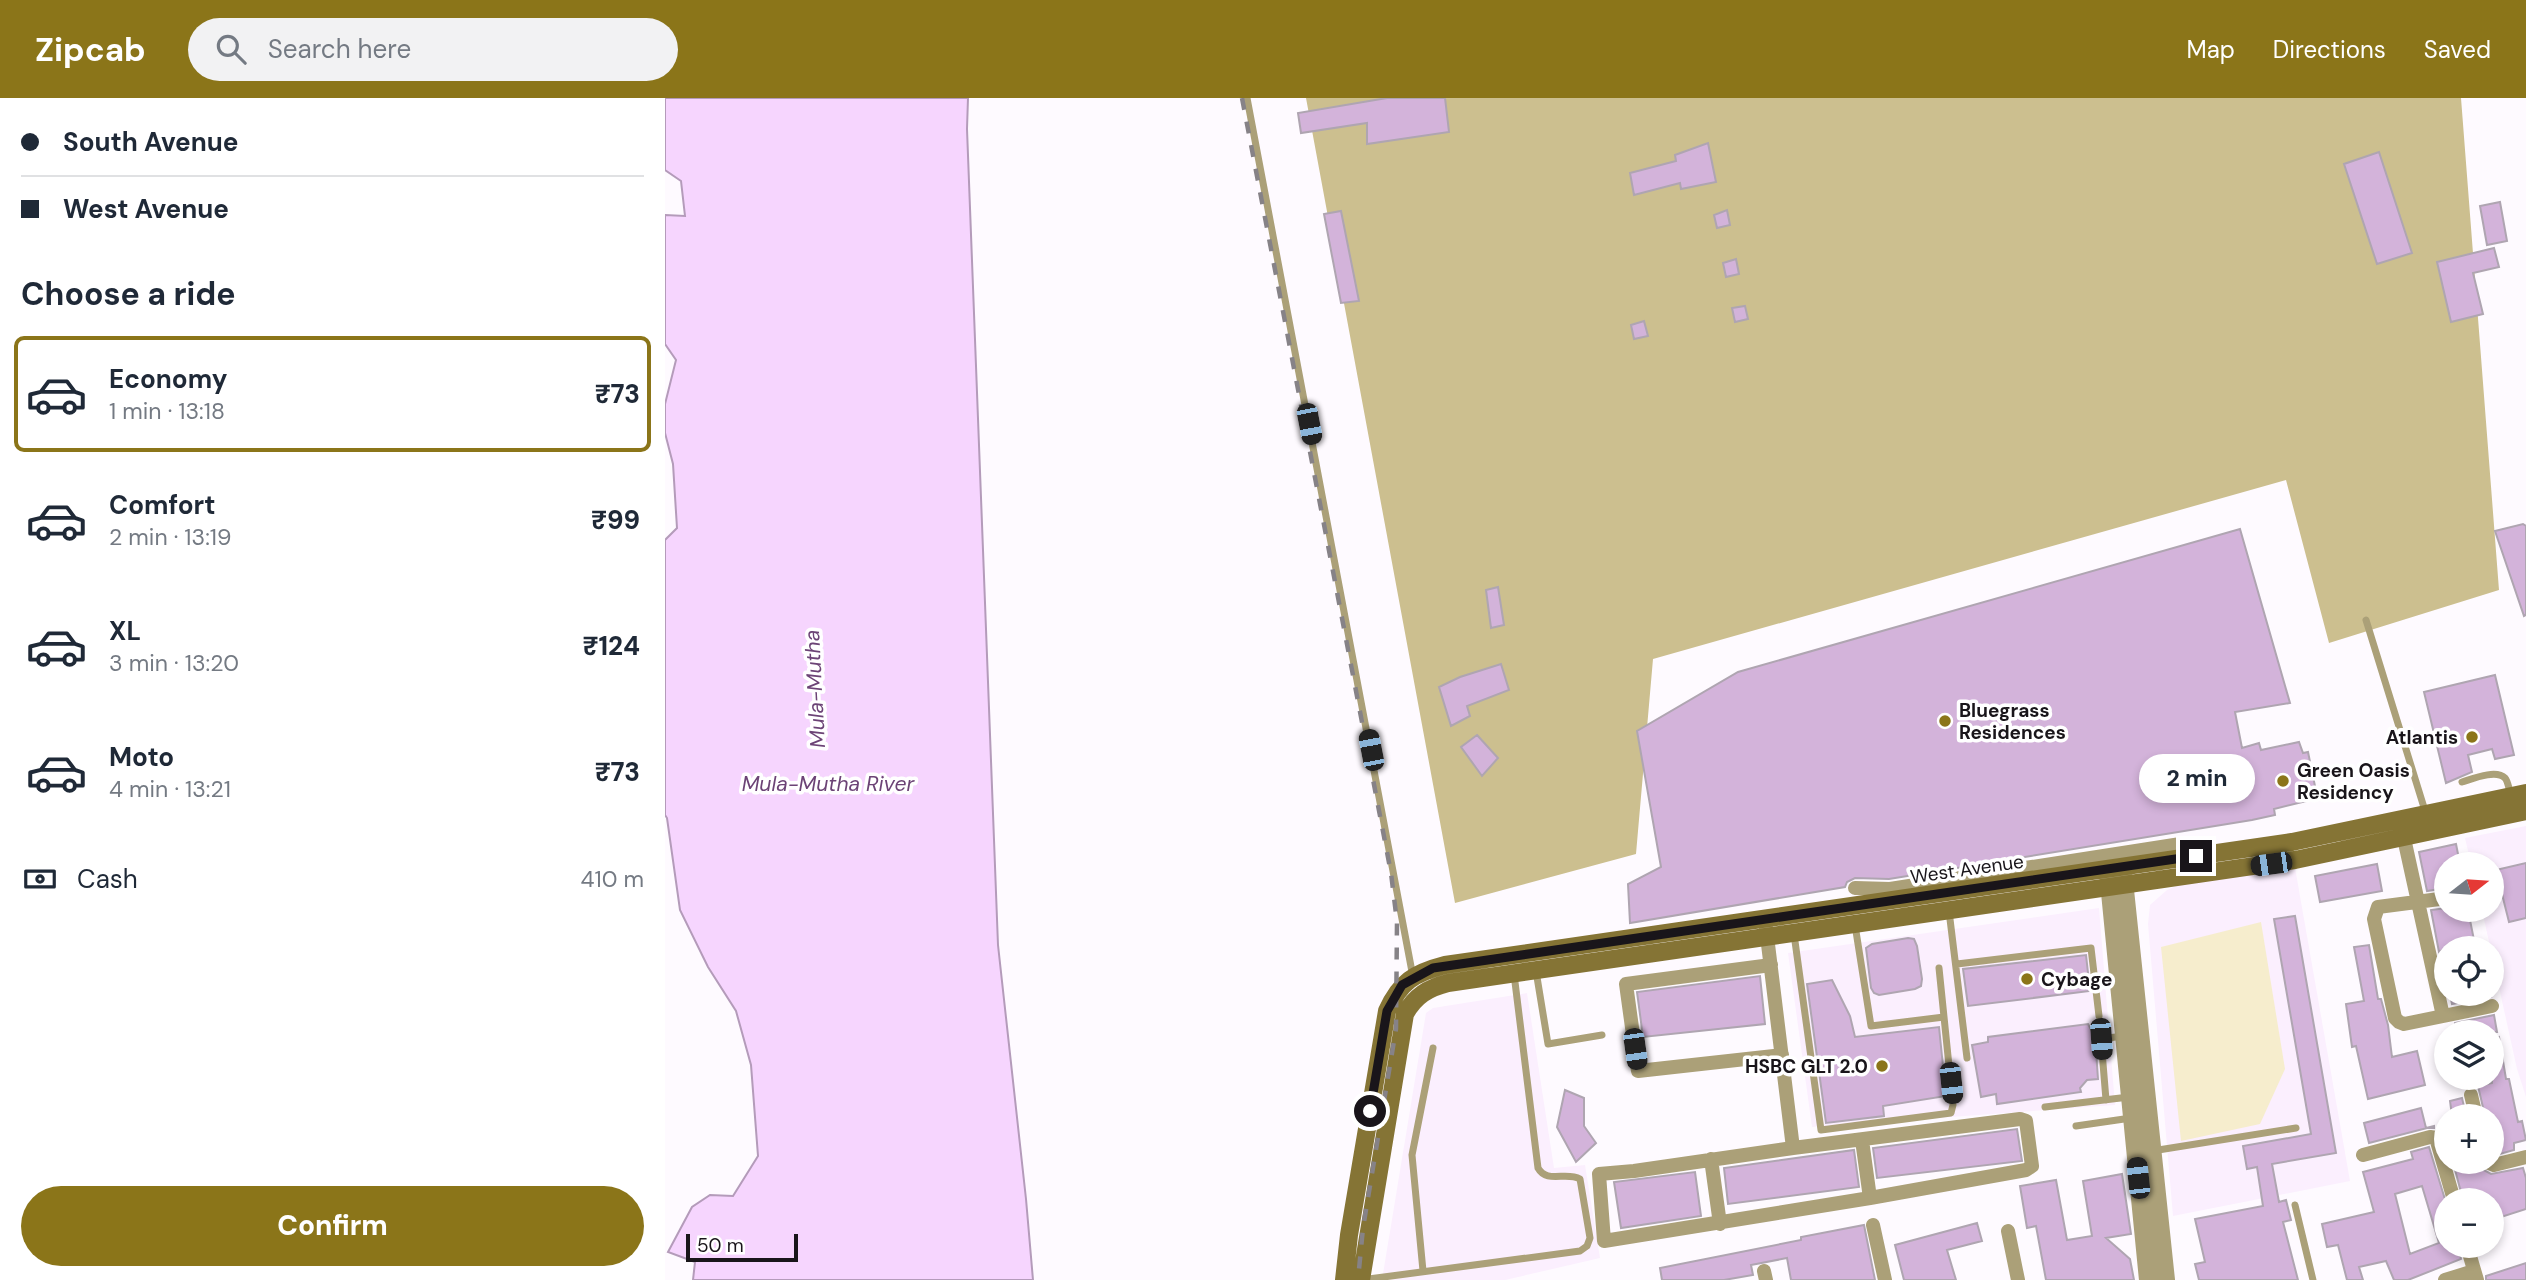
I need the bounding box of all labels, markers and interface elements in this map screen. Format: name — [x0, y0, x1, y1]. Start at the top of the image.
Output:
search box — [188, 18, 678, 81]
text: Zipcab — [35, 28, 146, 71]
icon: search — [212, 30, 250, 68]
text: Search here — [268, 32, 411, 66]
text: Map — [2187, 34, 2235, 65]
text: Directions — [2273, 34, 2386, 65]
text: Saved — [2424, 34, 2491, 65]
text: South Avenue — [63, 125, 238, 159]
text: West Avenue — [63, 192, 229, 226]
text: Choose a ride — [21, 273, 236, 315]
text: Economy — [109, 362, 227, 396]
icon: car — [25, 363, 88, 426]
text: ₹73 — [595, 377, 640, 411]
text: 1 min · 13:18 — [109, 396, 225, 426]
car — [1295, 401, 1324, 447]
text: Comfort — [109, 488, 215, 522]
icon: car — [25, 489, 88, 552]
text: ₹99 — [591, 503, 640, 537]
text: 2 min · 13:19 — [109, 522, 231, 552]
text: XL — [109, 614, 141, 648]
icon: car — [25, 615, 88, 678]
text: ₹124 — [583, 629, 640, 663]
water label: Mula-Mutha — [798, 629, 832, 749]
text: 3 min · 13:20 — [109, 648, 239, 678]
place label: Bluegrass Residences — [1959, 698, 2066, 745]
marker: Bluegrass Residences — [1937, 713, 1953, 729]
place label: Atlantis — [2386, 725, 2458, 750]
car — [1357, 727, 1386, 773]
marker: Atlantis — [2464, 729, 2480, 745]
text: Moto — [109, 740, 174, 774]
icon: car — [25, 741, 88, 804]
callout: 2 min — [2138, 754, 2254, 804]
text: ₹73 — [595, 755, 640, 789]
place label: Green Oasis Residency — [2297, 758, 2410, 805]
text: 2 min — [2166, 763, 2228, 793]
water label: Mula-Mutha River — [742, 770, 916, 798]
marker: Green Oasis Residency — [2275, 773, 2291, 789]
text: 4 min · 13:21 — [109, 774, 231, 804]
route end — [2180, 840, 2212, 872]
street label: West Avenue — [1909, 849, 2025, 889]
car — [2249, 851, 2294, 877]
north arrow — [2434, 852, 2504, 922]
map controls — [2434, 852, 2504, 1258]
icon: cash — [21, 860, 59, 898]
text: Cash — [77, 862, 138, 896]
text: 410 m — [581, 864, 644, 894]
button: locate — [2434, 936, 2504, 1006]
place label: Cybage — [2041, 967, 2112, 992]
marker: Cybage — [2019, 971, 2035, 987]
car — [2090, 1017, 2113, 1061]
button: layers — [2434, 1020, 2504, 1090]
car — [1622, 1027, 1649, 1071]
place label: HSBC GLT 2.0 — [1745, 1054, 1868, 1079]
marker: HSBC GLT 2.0 — [1874, 1058, 1890, 1074]
car — [1939, 1061, 1964, 1105]
route start — [1354, 1095, 1386, 1127]
button: + — [2434, 1104, 2504, 1174]
car — [2126, 1156, 2151, 1200]
button: Confirm — [21, 1186, 644, 1266]
button: − — [2434, 1188, 2504, 1258]
scale bar — [686, 1231, 798, 1263]
text: 50 m — [697, 1233, 744, 1258]

